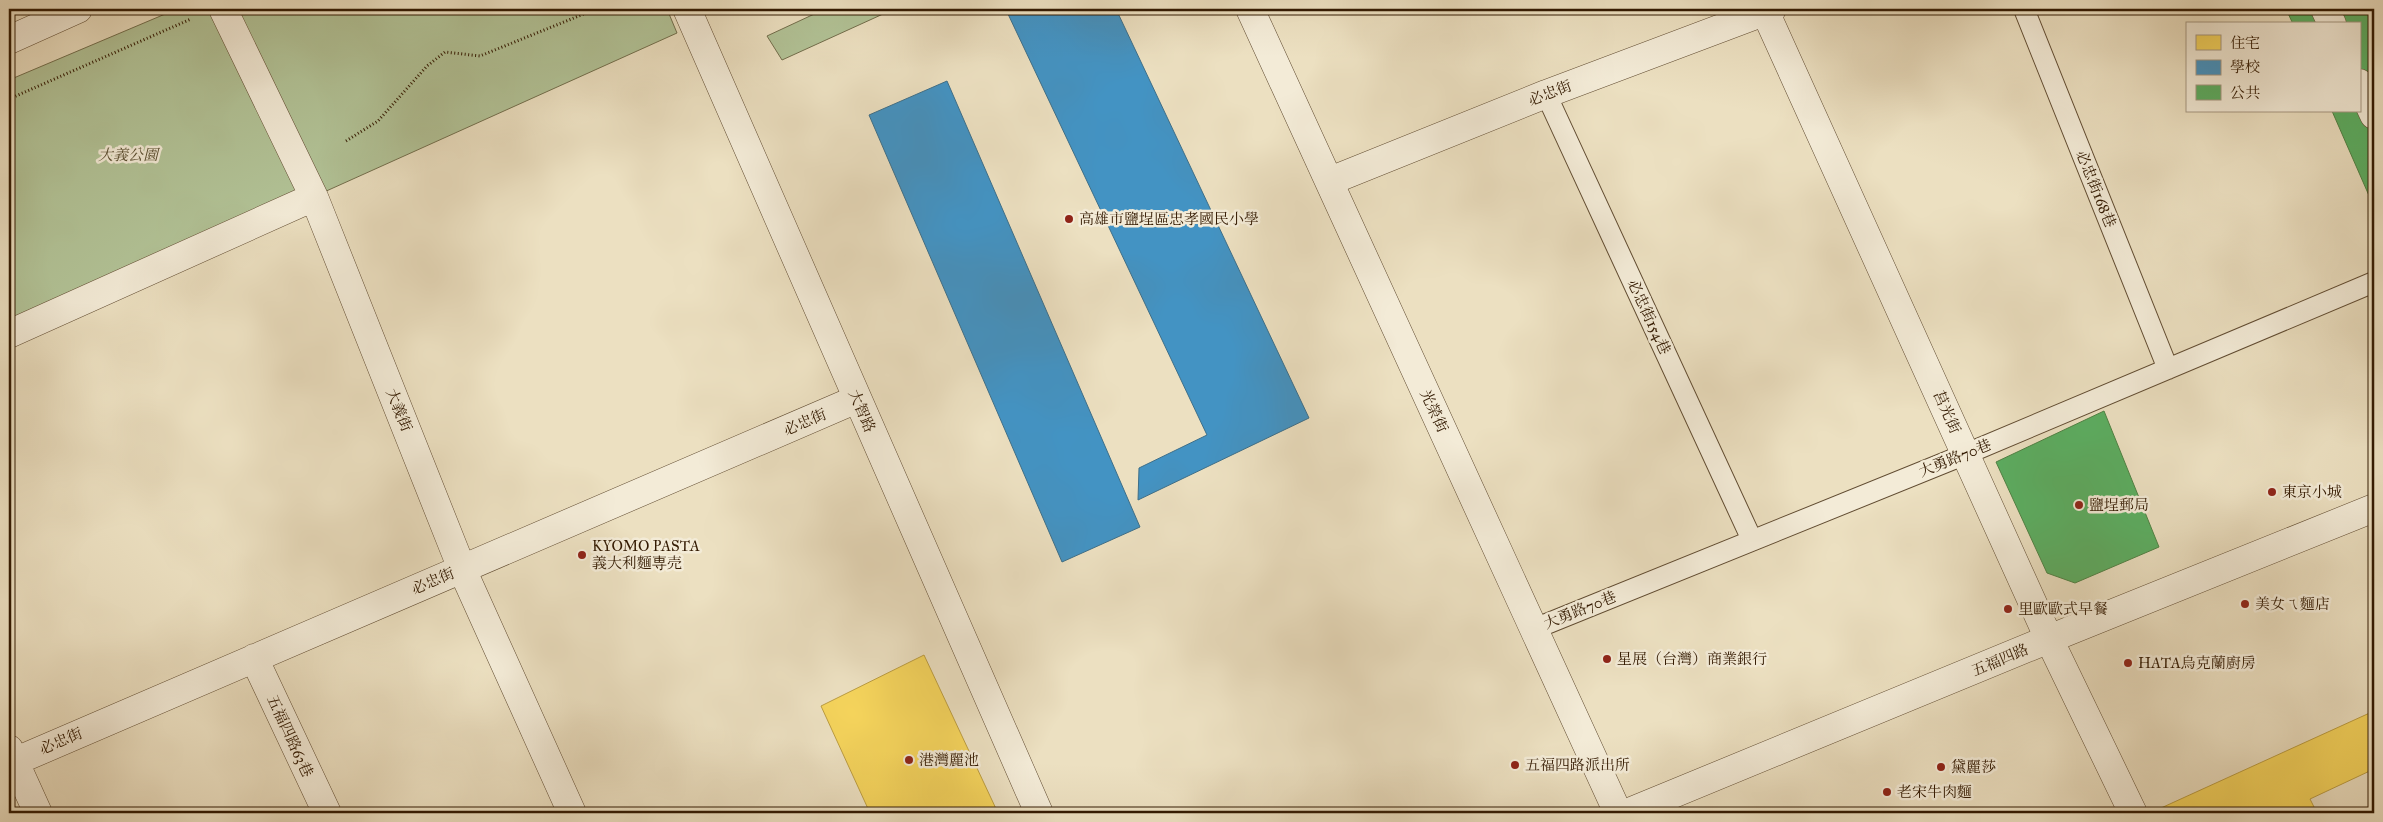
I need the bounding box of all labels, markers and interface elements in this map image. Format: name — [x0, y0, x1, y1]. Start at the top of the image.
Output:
legend — [2186, 22, 2360, 112]
text: 住宅 — [2230, 34, 2260, 52]
text: 學校 — [2230, 58, 2260, 76]
street label: 必忠街 — [1526, 77, 1574, 109]
text: 公共 — [2230, 84, 2260, 102]
park label: 大義公園 — [98, 146, 160, 164]
street label: 必忠街168巷 — [2072, 148, 2120, 230]
place label: 高雄市鹽埕區忠孝國民小學 — [1079, 210, 1259, 228]
marker: 高雄市鹽埕區忠孝國民小學 — [1063, 213, 1075, 225]
street label: 必忠街154巷 — [1624, 277, 1674, 357]
street label: 大義街 — [382, 386, 416, 434]
street label: 大智路 — [845, 387, 879, 435]
street label: 光榮街 — [1416, 387, 1452, 435]
street label: 莒光街 — [1930, 388, 1964, 436]
street label: 必忠街 — [781, 405, 829, 439]
street label: 大勇路70巷 — [1916, 435, 1994, 481]
place label: 東京小城 — [2282, 483, 2342, 501]
marker: 東京小城 — [2266, 486, 2278, 498]
place label: 鹽埕郵局 — [2089, 496, 2149, 514]
marker: 鹽埕郵局 — [2073, 499, 2085, 511]
place label: KYOMO PASTA 義大利麵専売 — [592, 537, 700, 572]
marker: KYOMO PASTA 義大利麵専売 — [576, 549, 588, 561]
street label: 必忠街 — [409, 564, 457, 598]
street label: 大勇路70巷 — [1541, 587, 1619, 633]
place label: 美女ㄟ麵店 — [2255, 595, 2330, 613]
marker: 美女ㄟ麵店 — [2239, 598, 2251, 610]
place label: 里歐歐式早餐 — [2018, 600, 2108, 618]
marker: 里歐歐式早餐 — [2002, 603, 2014, 615]
street label: 五福四路 — [1969, 640, 2031, 680]
place label: 星展（台灣）商業銀行 — [1617, 650, 1767, 668]
marker: 星展（台灣）商業銀行 — [1601, 653, 1613, 665]
place label: HATA烏克蘭廚房 — [2138, 654, 2256, 672]
marker: HATA烏克蘭廚房 — [2122, 657, 2134, 669]
street label: 五福四路63巷 — [263, 692, 317, 780]
street label: 必忠街 — [37, 724, 85, 758]
place label: 港灣麗池 — [919, 751, 979, 769]
marker: 港灣麗池 — [903, 754, 915, 766]
place label: 五福四路派出所 — [1525, 756, 1630, 774]
place label: 黛麗莎 — [1951, 758, 1996, 776]
marker: 五福四路派出所 — [1509, 759, 1521, 771]
marker: 黛麗莎 — [1935, 761, 1947, 773]
place label: 老宋牛肉麵 — [1897, 783, 1972, 801]
marker: 老宋牛肉麵 — [1881, 786, 1893, 798]

